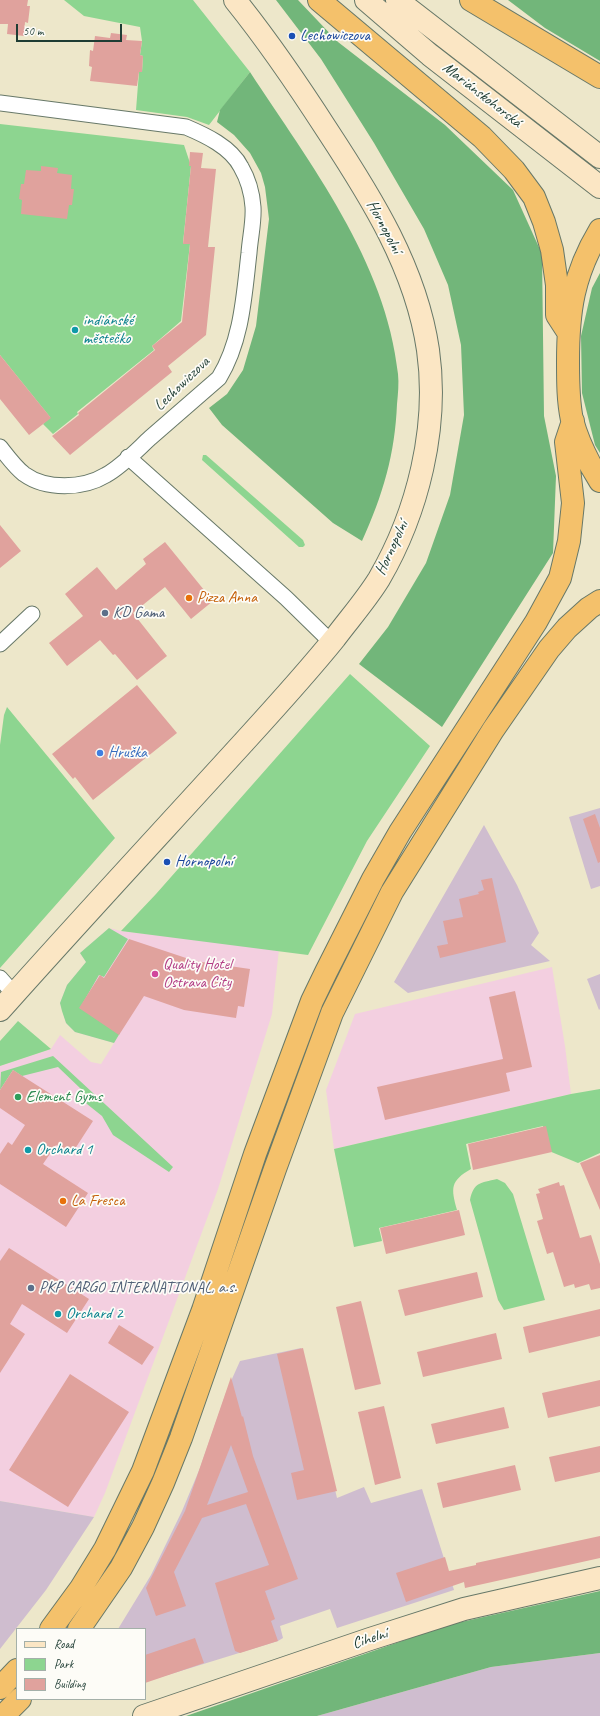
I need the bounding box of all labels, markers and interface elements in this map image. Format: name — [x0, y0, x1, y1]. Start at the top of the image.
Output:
scale bar — [18, 16, 124, 42]
text: 50 m — [23, 23, 43, 39]
place label: Lechowiczova — [300, 26, 370, 46]
marker: Lechowiczova — [287, 31, 297, 41]
street label: Mariánskohorská — [438, 58, 526, 132]
street label: Hornopolní — [362, 197, 406, 257]
place label: indiánské městečko — [83, 311, 133, 349]
marker: indiánské městečko — [70, 325, 80, 335]
street label: Lechowiczova — [150, 353, 214, 415]
street label: Hornopolní — [371, 518, 413, 578]
place label: Pizza Anna — [197, 588, 257, 608]
marker: Pizza Anna — [184, 593, 194, 603]
place label: KD Gama — [113, 603, 164, 623]
marker: KD Gama — [100, 608, 110, 618]
place label: Hruška — [108, 743, 147, 763]
marker: Hruška — [95, 748, 105, 758]
place label: Hornopolní — [175, 852, 233, 872]
marker: Hornopolní — [162, 857, 172, 867]
place label: Quality Hotel Ostrava City — [163, 955, 232, 993]
marker: Quality Hotel Ostrava City — [150, 969, 160, 979]
place label: Element Gyms — [26, 1087, 102, 1107]
marker: Element Gyms — [13, 1092, 23, 1102]
place label: Orchard 1 — [36, 1140, 93, 1160]
marker: Orchard 1 — [23, 1145, 33, 1155]
place label: La Fresca — [71, 1191, 125, 1211]
marker: La Fresca — [58, 1196, 68, 1206]
place label: PKP CARGO INTERNATIONAL, a.s. — [39, 1278, 237, 1298]
marker: PKP CARGO INTERNATIONAL, a.s. — [26, 1283, 36, 1293]
place label: Orchard 2 — [66, 1304, 123, 1324]
marker: Orchard 2 — [53, 1309, 63, 1319]
street label: Cihelní — [350, 1624, 390, 1654]
legend — [16, 1628, 146, 1700]
text: Road — [54, 1636, 74, 1652]
text: Park — [54, 1656, 73, 1672]
text: Building — [54, 1676, 86, 1692]

